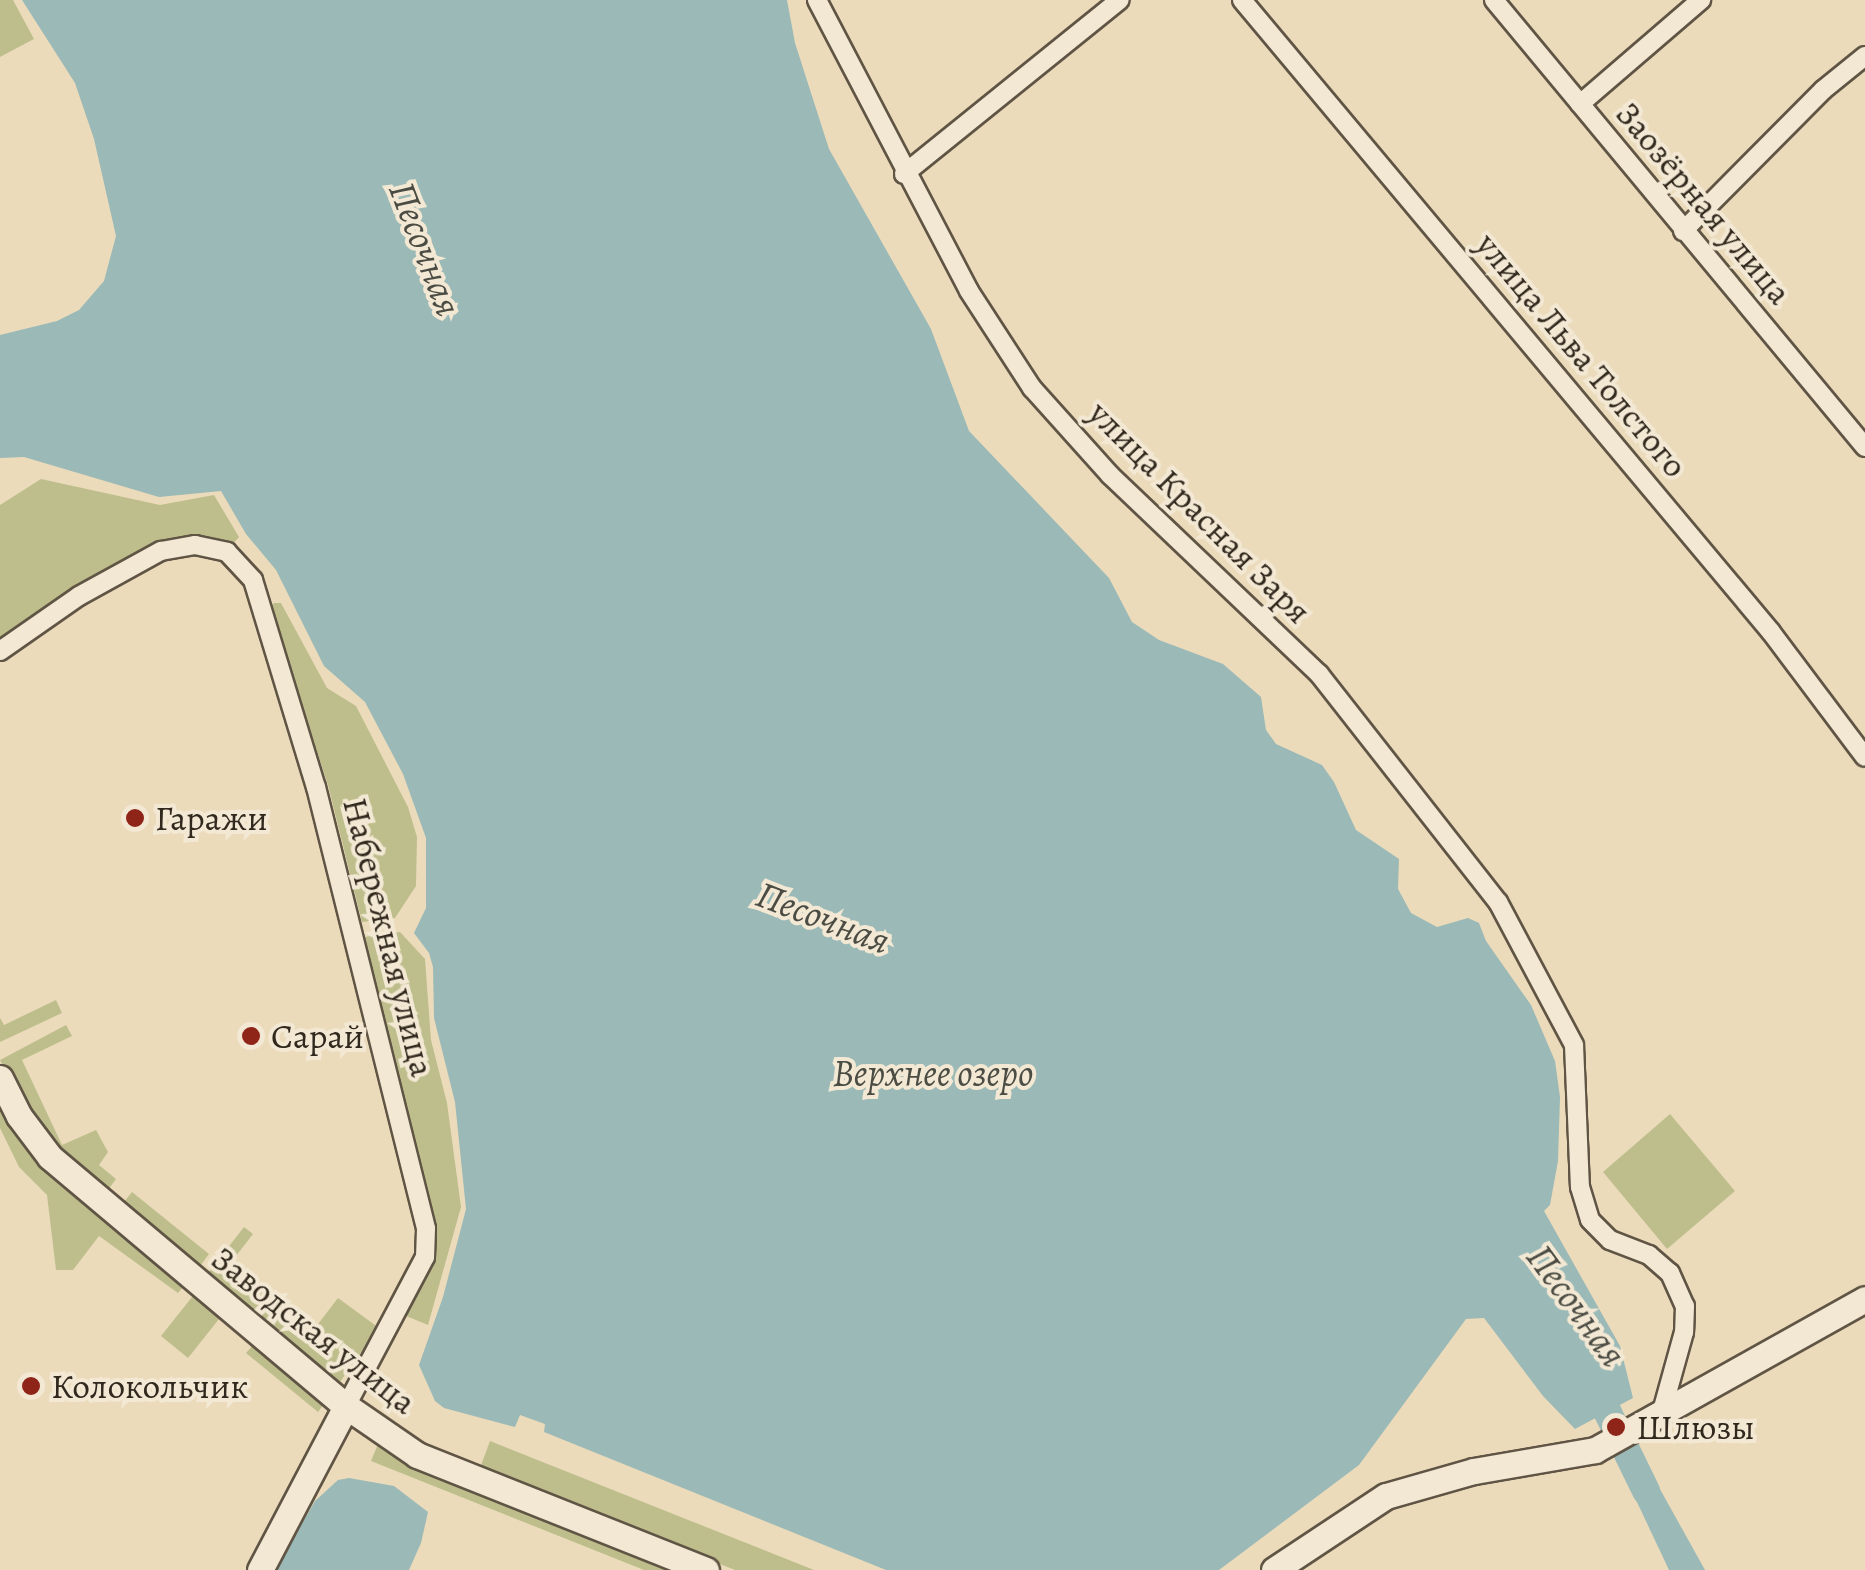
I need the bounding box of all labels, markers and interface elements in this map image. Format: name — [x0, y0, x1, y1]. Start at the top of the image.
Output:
street label: Заозёрная улица — [1607, 93, 1801, 313]
water label: Песочная — [379, 176, 471, 322]
street label: улица Льва Толстого — [1467, 224, 1697, 486]
street label: улица Красная Заря — [1080, 392, 1320, 632]
street label: Набережная улица — [334, 793, 444, 1081]
place label: Гаражи — [155, 797, 268, 839]
marker: Гаражи — [124, 807, 146, 829]
water label: Песочная — [750, 872, 896, 964]
place label: Сарай — [271, 1015, 364, 1057]
marker: Сарай — [240, 1025, 262, 1047]
water label: Верхнее озеро — [833, 1051, 1033, 1097]
water label: Песочная — [1516, 1236, 1636, 1376]
street label: Заводская улица — [203, 1237, 425, 1423]
place label: Колокольчик — [51, 1365, 248, 1407]
marker: Колокольчик — [20, 1375, 42, 1397]
place label: Шлюзы — [1636, 1406, 1755, 1448]
marker: Шлюзы — [1605, 1416, 1627, 1438]

